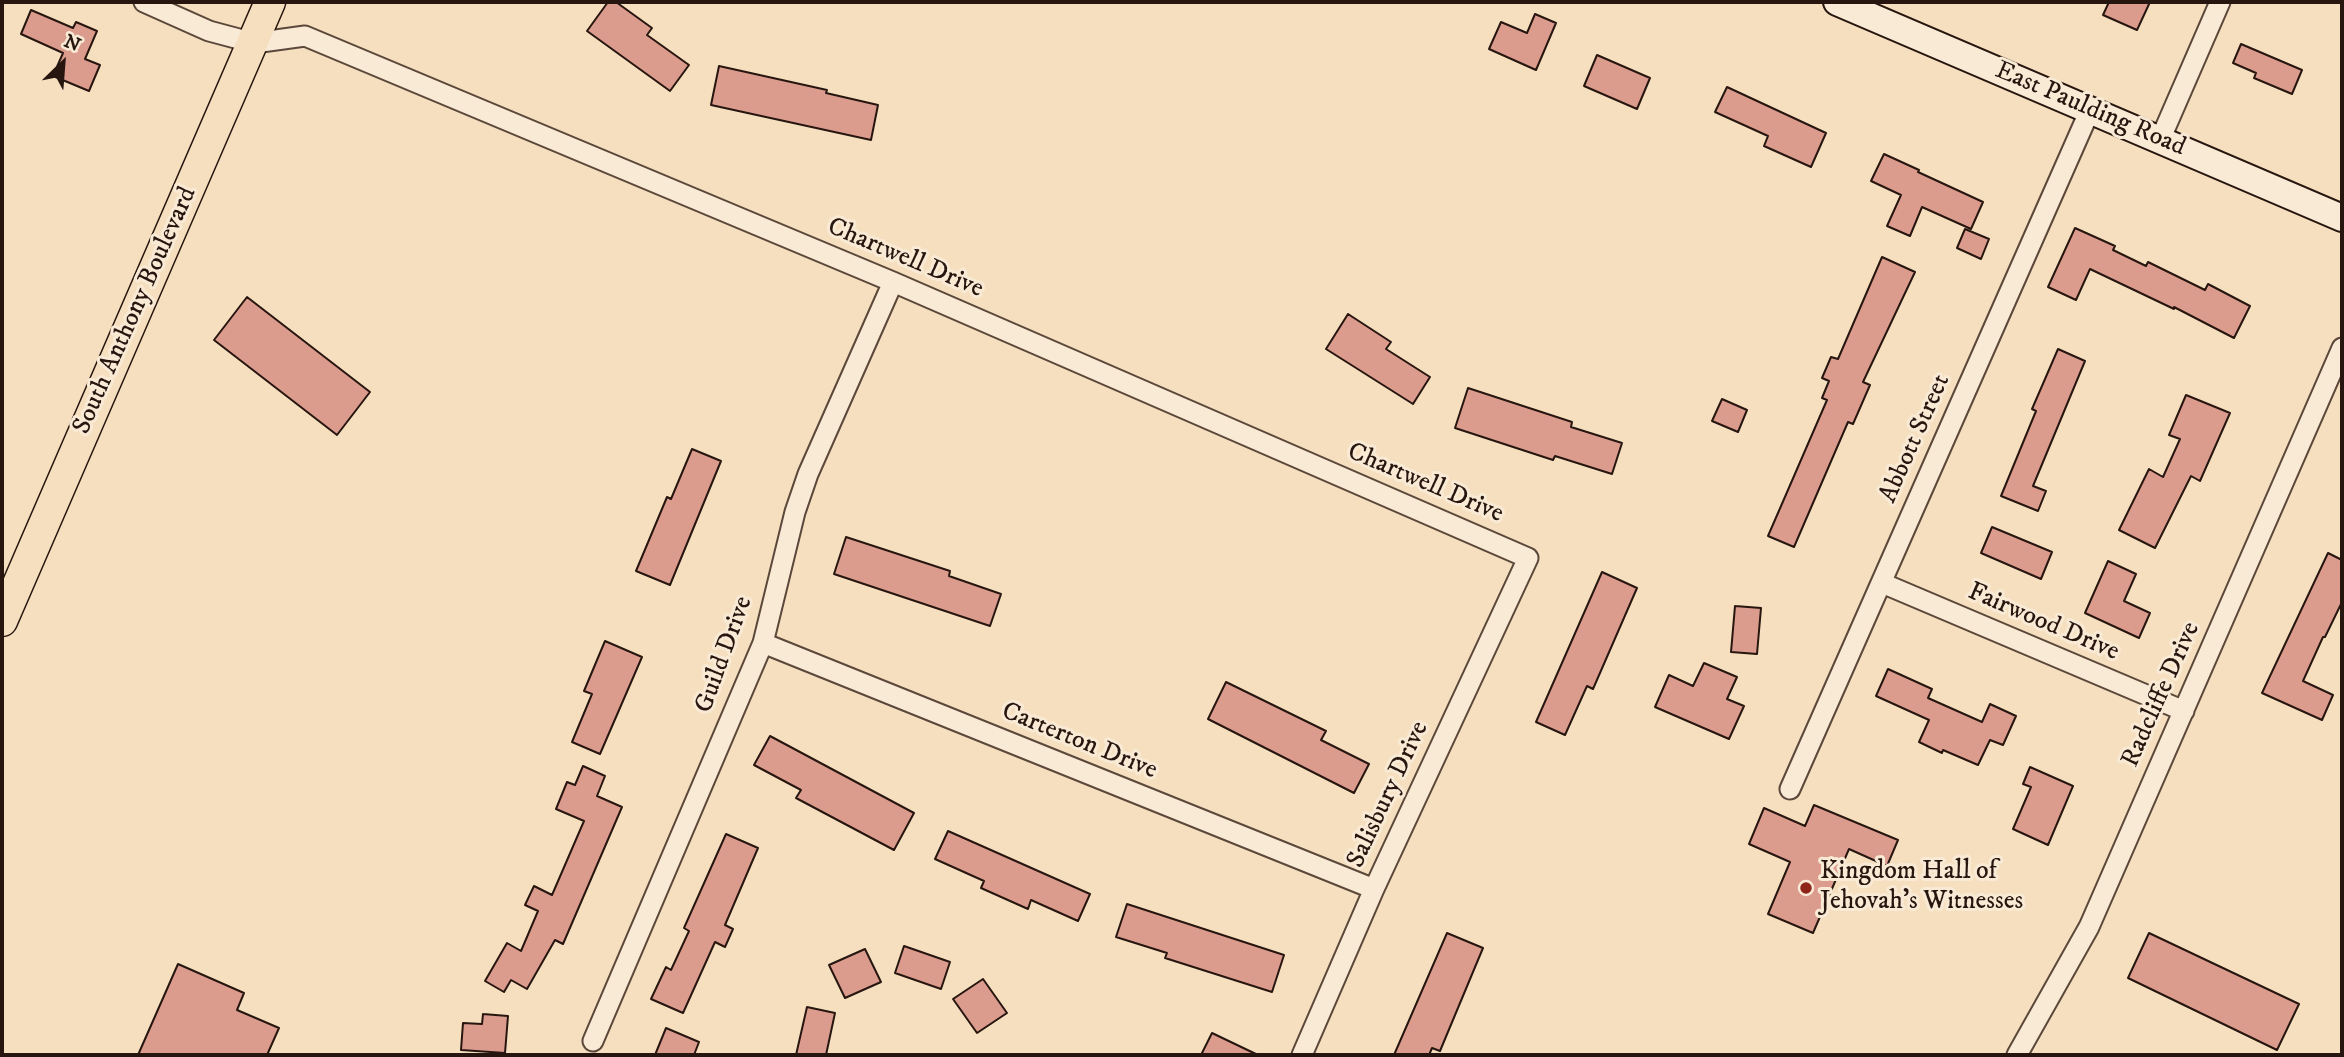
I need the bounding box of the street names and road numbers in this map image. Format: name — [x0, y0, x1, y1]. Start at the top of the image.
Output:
street label: East Paulding Road — [1990, 56, 2190, 164]
street label: South Anthony Boulevard — [67, 183, 205, 439]
street label: Chartwell Drive — [822, 212, 988, 306]
street label: Abbott Street — [1874, 370, 1958, 508]
street label: Chartwell Drive — [1342, 437, 1508, 531]
street label: Fairwood Drive — [1963, 577, 2123, 669]
street label: Guild Drive — [690, 592, 760, 718]
street label: Radcliffe Drive — [2116, 618, 2208, 772]
street label: Carterton Drive — [997, 697, 1161, 787]
street label: Salisbury Drive — [1341, 717, 1437, 873]

